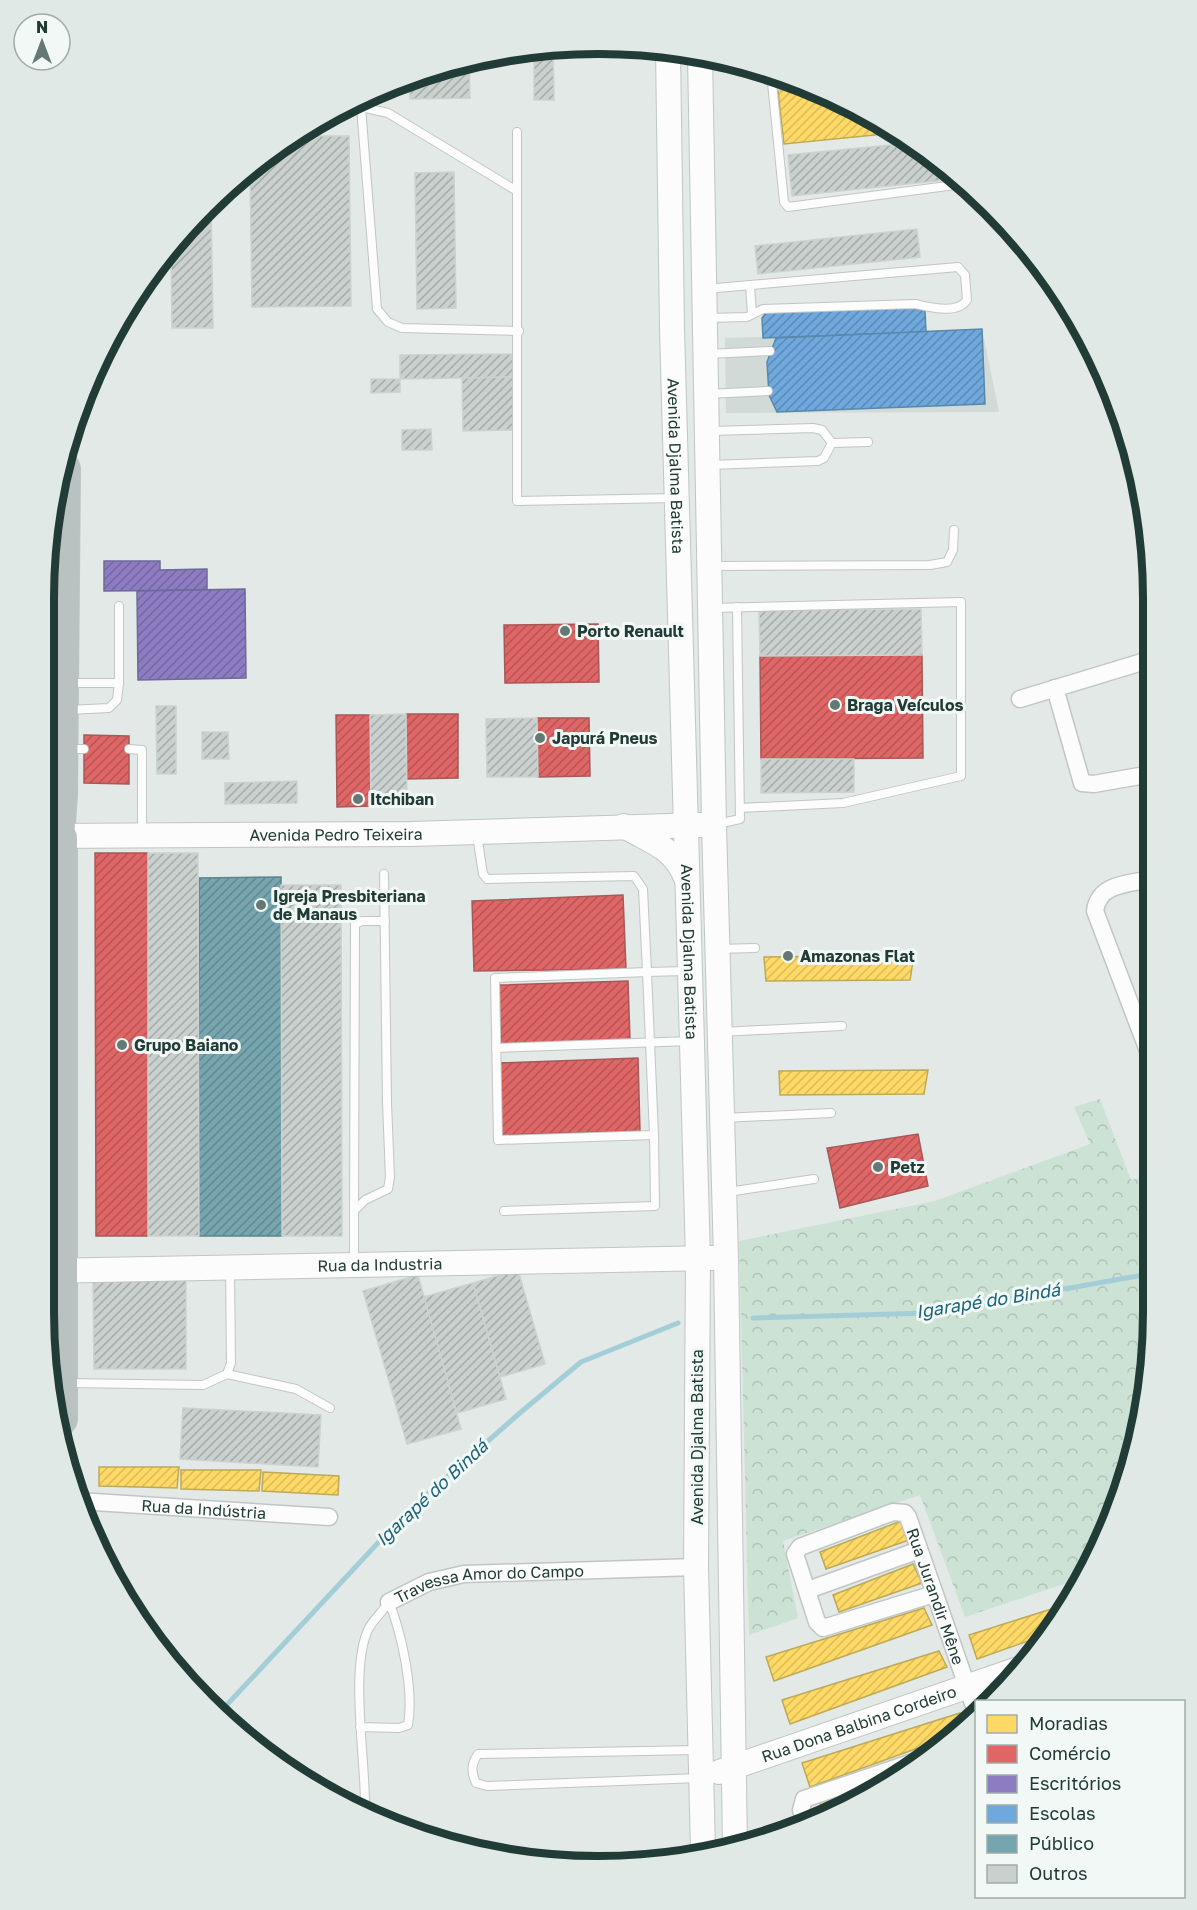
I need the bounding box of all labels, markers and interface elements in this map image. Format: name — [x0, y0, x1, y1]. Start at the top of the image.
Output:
north arrow — [12, 12, 72, 72]
text: N — [36, 17, 48, 37]
street label: Avenida Djalma Batista — [663, 378, 688, 554]
place label: Porto Renault — [577, 621, 684, 641]
marker: Porto Renault — [558, 624, 572, 638]
place label: Braga Veículos — [847, 695, 964, 715]
marker: Braga Veículos — [828, 698, 842, 712]
place label: Japurá Pneus — [552, 728, 657, 748]
marker: Japurá Pneus — [533, 731, 547, 745]
place label: Itchiban — [370, 789, 434, 809]
marker: Itchiban — [351, 792, 365, 806]
street label: Avenida Pedro Teixeira — [249, 824, 423, 845]
street label: Avenida Djalma Batista — [677, 864, 702, 1040]
place label: Igreja Presbiteriana de Manaus — [273, 886, 425, 924]
marker: Igreja Presbiteriana de Manaus — [254, 898, 268, 912]
place label: Amazonas Flat — [800, 946, 915, 966]
marker: Amazonas Flat — [781, 949, 795, 963]
place label: Grupo Baiano — [134, 1035, 239, 1055]
marker: Grupo Baiano — [115, 1038, 129, 1052]
place label: Petz — [890, 1157, 925, 1177]
marker: Petz — [871, 1160, 885, 1174]
street label: Rua da Industria — [317, 1253, 443, 1276]
water label: Igarapé do Bindá — [914, 1277, 1063, 1322]
street label: Avenida Djalma Batista — [687, 1349, 707, 1525]
water label: Igarapé do Bindá — [371, 1433, 493, 1550]
street label: Rua da Indústria — [141, 1495, 267, 1523]
street label: Rua Jurandir Mêne — [903, 1525, 969, 1667]
street label: Travessa Amor do Campo — [391, 1560, 584, 1608]
street label: Rua Dona Balbina Cordeiro — [759, 1681, 959, 1767]
legend — [975, 1700, 1185, 1898]
text: Moradias — [1029, 1712, 1108, 1734]
text: Comércio — [1029, 1742, 1111, 1764]
text: Escritórios — [1029, 1772, 1121, 1794]
text: Escolas — [1029, 1802, 1096, 1824]
text: Público — [1029, 1832, 1094, 1854]
text: Outros — [1029, 1862, 1088, 1884]

